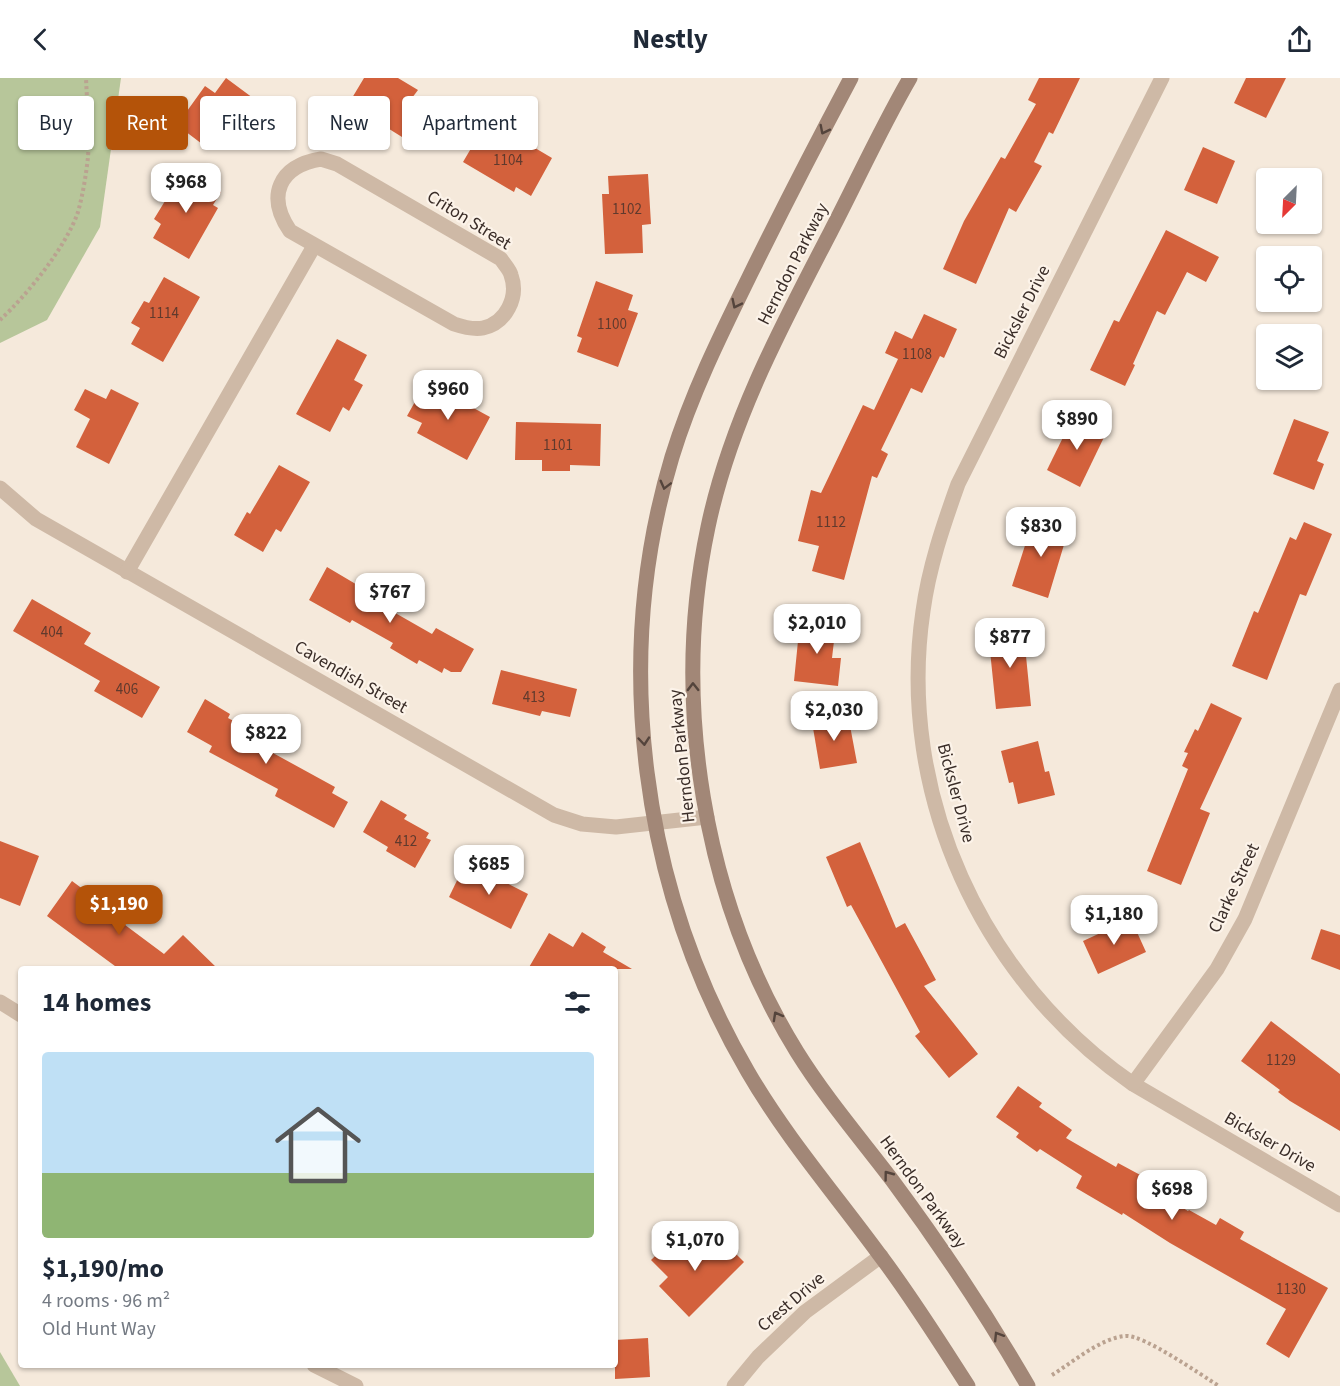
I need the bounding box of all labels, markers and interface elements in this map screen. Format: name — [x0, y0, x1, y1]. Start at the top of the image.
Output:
text: Nestly — [632, 20, 708, 59]
icon: back — [24, 23, 57, 56]
icon: share — [1283, 23, 1316, 56]
chip: Buy — [18, 96, 94, 150]
chip: Rent — [106, 96, 188, 150]
chip: Filters — [200, 96, 296, 150]
chip: New — [308, 96, 390, 150]
chip: Apartment — [402, 96, 538, 150]
one-way arrow — [819, 123, 831, 134]
house number: 1104 — [493, 150, 523, 171]
pin: $968 — [150, 163, 222, 214]
text: $968 — [165, 168, 207, 196]
north arrow — [1256, 168, 1322, 234]
map controls — [1256, 168, 1322, 390]
street label: Criton Street — [422, 184, 516, 256]
street label: Herndon Parkway — [751, 198, 835, 329]
house number: 1102 — [612, 199, 642, 220]
button: locate — [1256, 246, 1322, 312]
street label: Bicksler Drive — [988, 261, 1056, 363]
one-way arrow — [731, 297, 743, 308]
house number: 1114 — [149, 303, 179, 324]
house number: 1100 — [597, 314, 627, 335]
button: layers — [1256, 324, 1322, 390]
house number: 1108 — [902, 344, 932, 365]
pin: $960 — [412, 370, 484, 421]
text: $960 — [427, 375, 469, 403]
pin: $890 — [1041, 400, 1113, 451]
text: $890 — [1056, 405, 1098, 433]
house number: 1101 — [543, 435, 573, 456]
one-way arrow — [659, 480, 672, 490]
pin: $830 — [1005, 507, 1077, 558]
house number: 1112 — [816, 512, 846, 533]
text: $830 — [1020, 512, 1062, 540]
pin: $767 — [354, 573, 426, 624]
text: $767 — [369, 578, 411, 606]
pin: $2,010 — [768, 604, 866, 655]
text: $2,010 — [788, 609, 846, 637]
pin: $877 — [974, 618, 1046, 669]
house number: 404 — [41, 622, 64, 643]
text: $877 — [989, 623, 1031, 651]
street label: Cavendish Street — [290, 634, 412, 720]
house number: 406 — [116, 679, 138, 700]
one-way arrow — [687, 683, 699, 692]
house number: 413 — [523, 687, 545, 708]
street label: Herndon Parkway — [663, 688, 701, 824]
pin: $2,030 — [785, 691, 883, 742]
text: $2,030 — [805, 696, 863, 724]
pin: $822 — [230, 714, 302, 765]
text: $822 — [245, 719, 287, 747]
one-way arrow — [638, 736, 651, 745]
street label: Bicksler Drive — [931, 740, 981, 846]
house number: 412 — [395, 831, 417, 852]
street label: Clarke Street — [1202, 839, 1266, 937]
pin: $685 — [453, 845, 525, 896]
text: $685 — [468, 850, 510, 878]
pin: $1,190 — [70, 885, 168, 936]
text: $1,190 — [90, 890, 148, 918]
pin: $1,180 — [1065, 895, 1163, 946]
text: $1,180 — [1085, 900, 1143, 928]
text: 14 homes — [42, 984, 151, 1021]
icon: filters — [561, 986, 594, 1019]
one-way arrow — [773, 1011, 784, 1022]
house number: 1129 — [1266, 1050, 1296, 1071]
icon: home — [264, 1091, 372, 1199]
street label: Bicksler Drive — [1220, 1106, 1320, 1178]
street label: Herndon Parkway — [874, 1131, 973, 1254]
pin: $698 — [1136, 1170, 1208, 1221]
one-way arrow — [884, 1171, 895, 1182]
text: $698 — [1151, 1175, 1193, 1203]
pin: $1,070 — [646, 1221, 744, 1272]
text: $1,070 — [666, 1226, 724, 1254]
text: $1,190/mo — [42, 1250, 164, 1287]
street label: Crest Drive — [752, 1266, 830, 1338]
house number: 1130 — [1276, 1279, 1306, 1300]
text: 4 rooms · 96 m² — [42, 1287, 170, 1315]
text: Old Hunt Way — [42, 1315, 156, 1343]
one-way arrow — [994, 1332, 1006, 1342]

